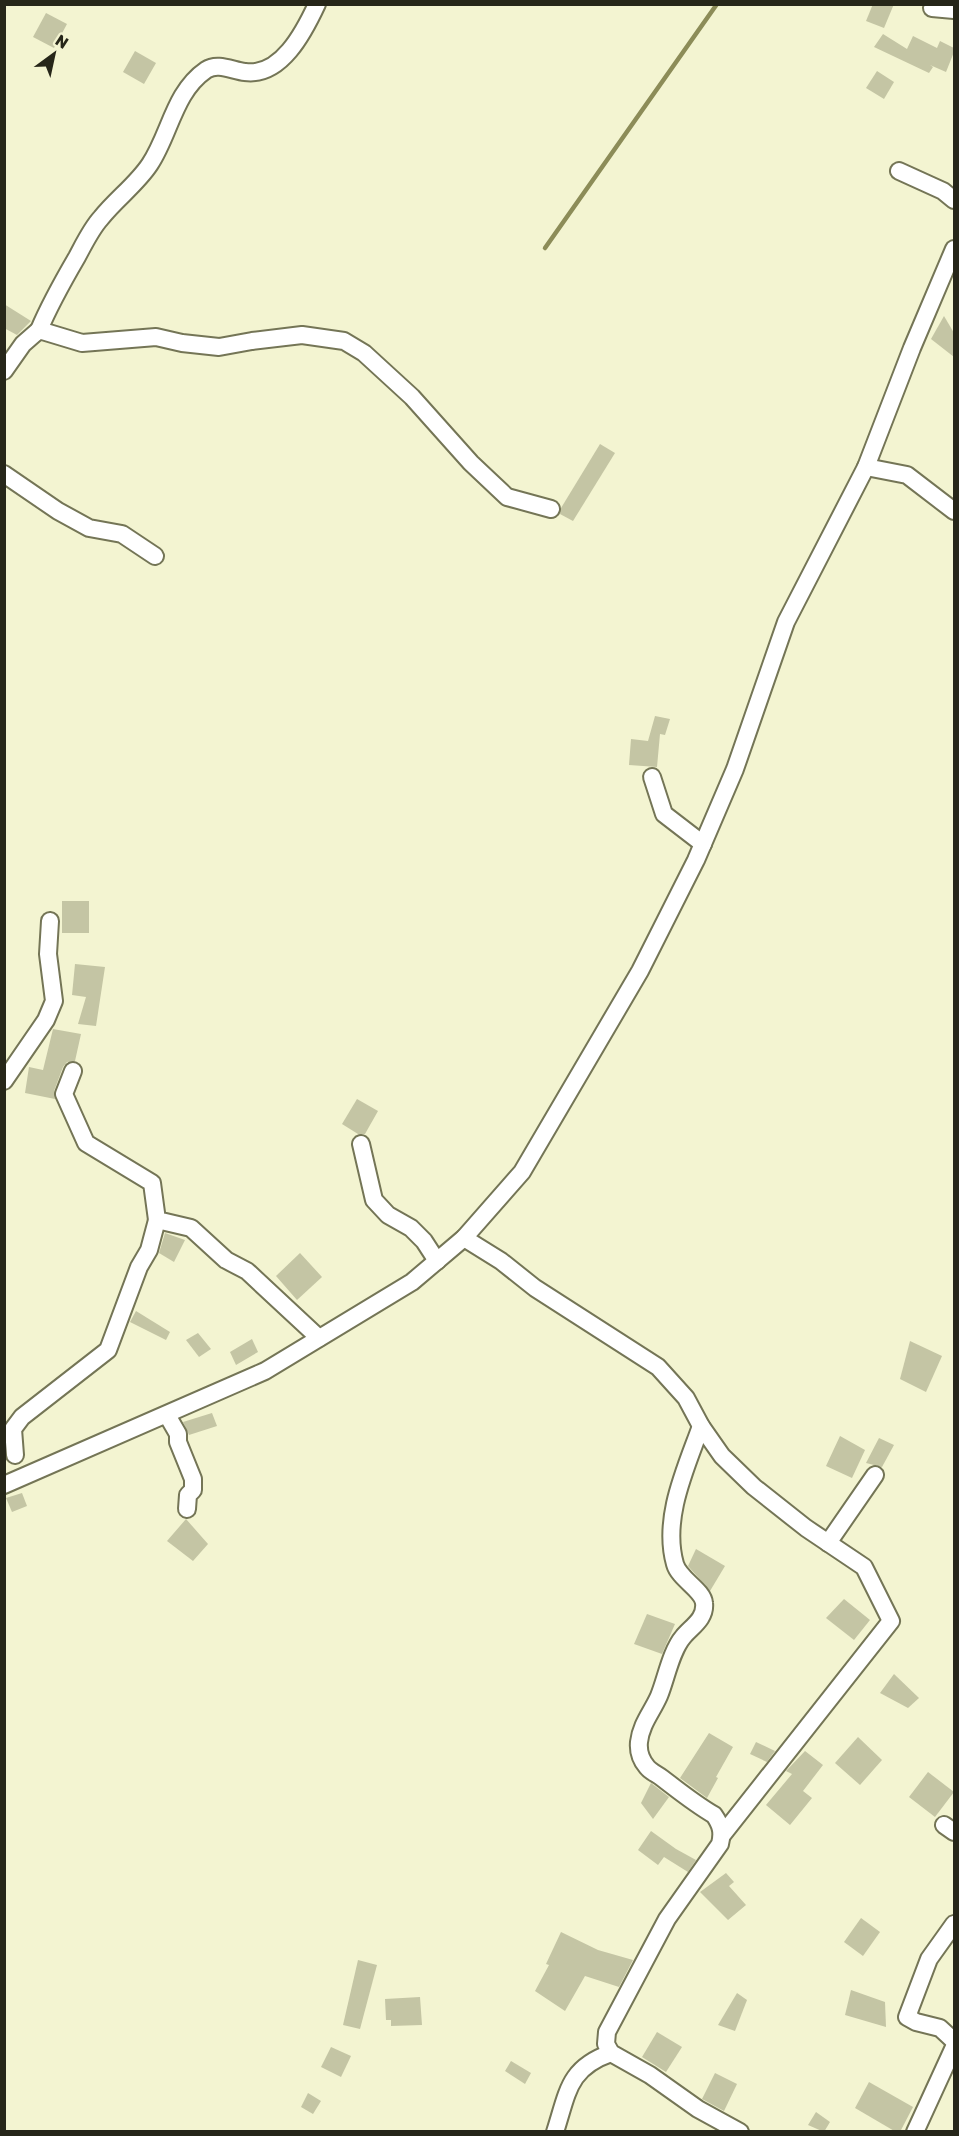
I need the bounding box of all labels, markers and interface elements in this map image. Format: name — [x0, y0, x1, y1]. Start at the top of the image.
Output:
north arrow — [24, 24, 84, 84]
text: N — [52, 31, 72, 53]

